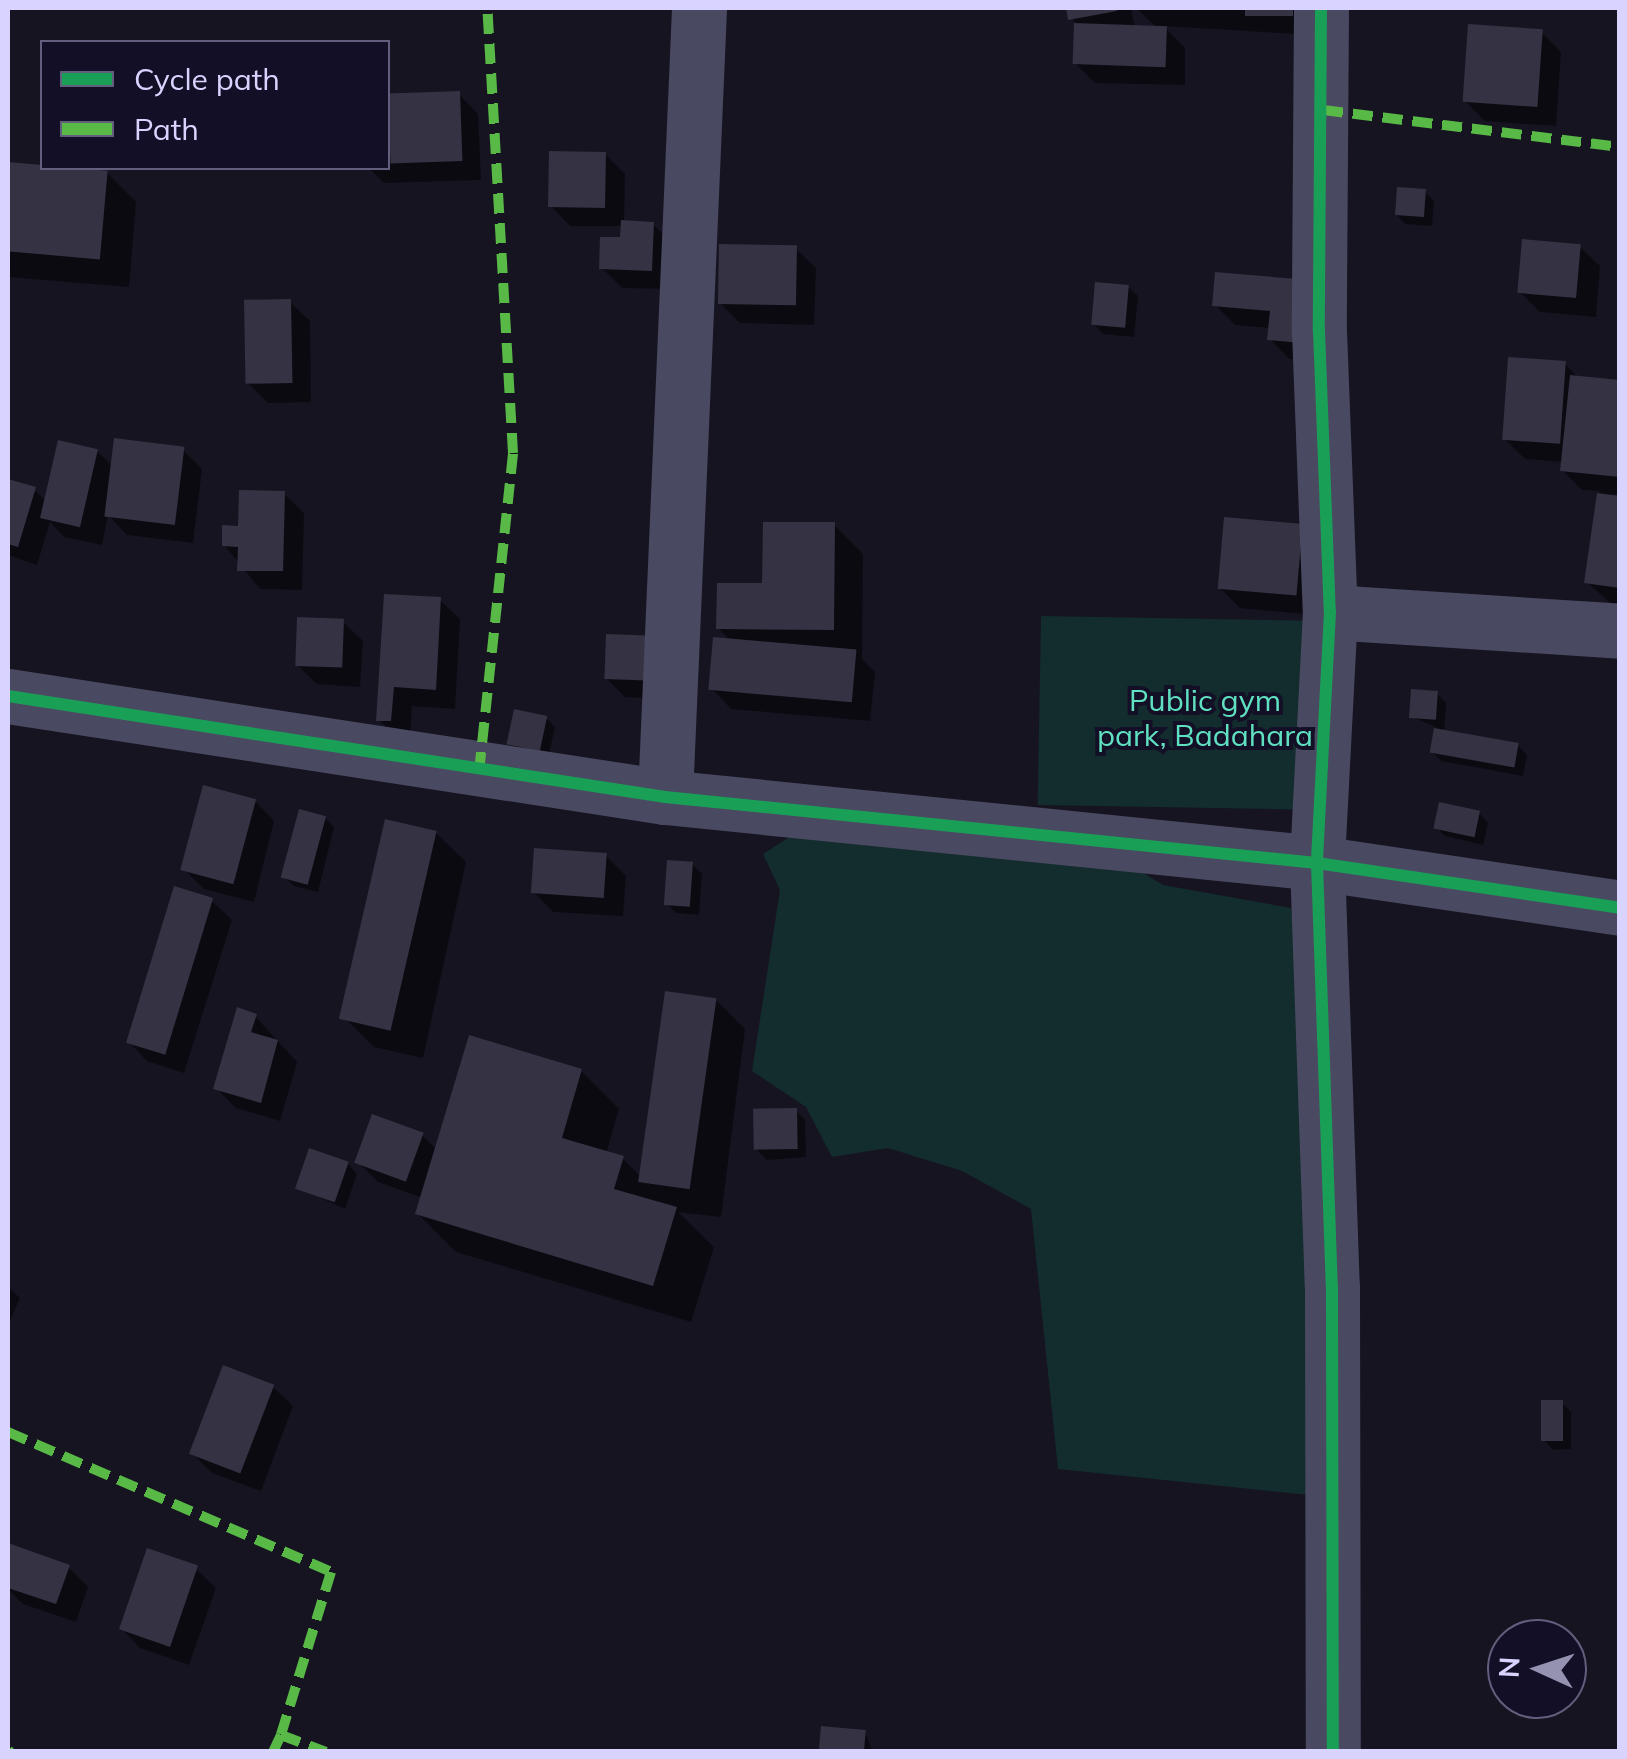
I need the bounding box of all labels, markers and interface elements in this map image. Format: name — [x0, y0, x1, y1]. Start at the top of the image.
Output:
legend — [40, 40, 390, 170]
text: Cycle path — [134, 60, 280, 98]
text: Path — [134, 110, 199, 148]
park label: Public gym park, Badahara — [1097, 682, 1313, 752]
north arrow — [1487, 1619, 1587, 1719]
text: N — [1491, 1656, 1527, 1679]

